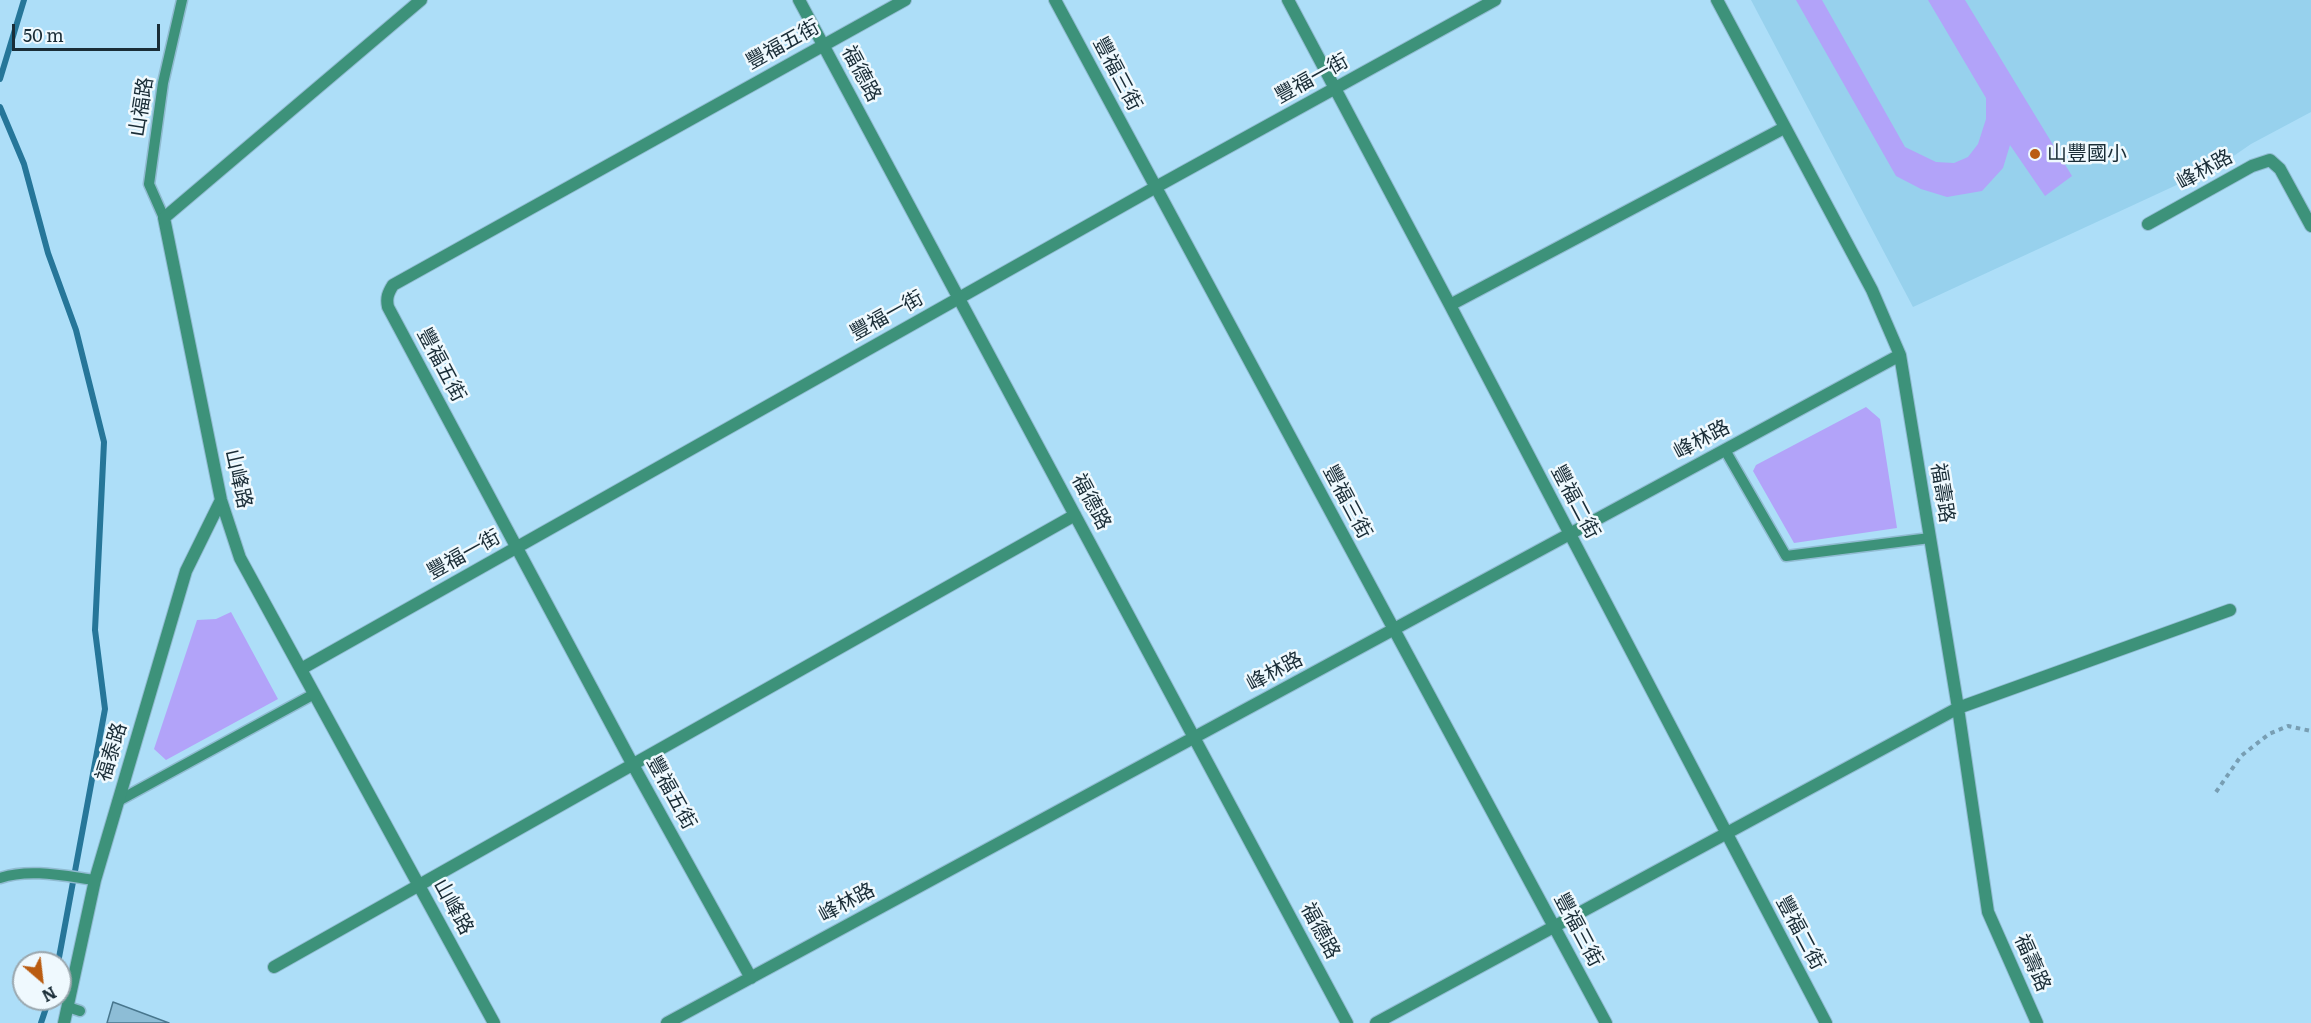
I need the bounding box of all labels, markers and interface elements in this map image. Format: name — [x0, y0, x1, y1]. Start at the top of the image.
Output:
scale bar — [15, 12, 164, 50]
street label: 豐福五街 — [742, 15, 824, 75]
text: 50 m — [23, 21, 64, 48]
street label: 豐福三街 — [1088, 33, 1146, 115]
street label: 福德路 — [836, 42, 886, 106]
street label: 豐福一街 — [1271, 49, 1353, 109]
street label: 山福路 — [125, 75, 159, 139]
place label: 山豐國小 — [2047, 142, 2127, 166]
street label: 峰林路 — [2173, 145, 2237, 195]
marker: 山豐國小 — [2028, 147, 2042, 161]
street label: 豐福一街 — [846, 286, 928, 346]
street label: 豐福五街 — [412, 324, 470, 406]
street label: 峰林路 — [1670, 415, 1734, 465]
street label: 山峰路 — [220, 447, 256, 511]
street label: 豐福三街 — [1318, 461, 1376, 543]
street label: 豐福二街 — [1546, 461, 1604, 543]
street label: 福壽路 — [1925, 461, 1959, 525]
street label: 福德路 — [1066, 470, 1116, 534]
street label: 豐福一街 — [423, 525, 505, 585]
street label: 峰林路 — [1243, 647, 1307, 697]
street label: 福泰路 — [92, 720, 132, 784]
street label: 豐福五街 — [641, 752, 701, 834]
street label: 山峰路 — [428, 875, 478, 939]
street label: 峰林路 — [815, 878, 879, 928]
street label: 豐福三街 — [1549, 889, 1607, 971]
street label: 豐福二街 — [1771, 892, 1829, 974]
street label: 福德路 — [1295, 899, 1345, 963]
street label: 福壽路 — [2009, 931, 2055, 995]
north arrow — [12, 951, 72, 1011]
text: N — [38, 981, 61, 1009]

